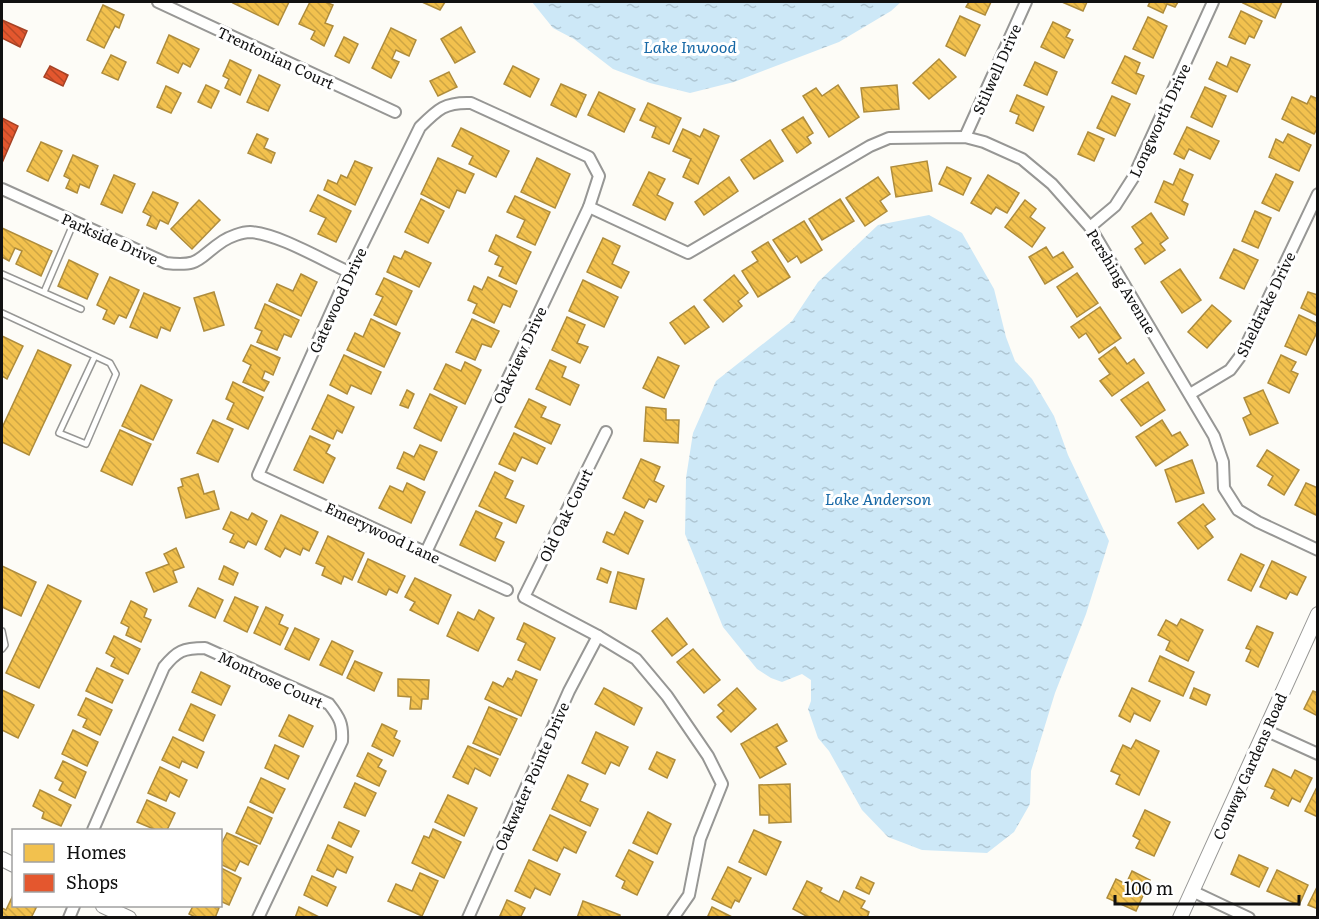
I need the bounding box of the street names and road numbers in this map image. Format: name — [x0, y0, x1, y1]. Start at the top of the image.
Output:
street label: Trentonian Court — [214, 20, 338, 94]
street label: Stilwell Drive — [966, 20, 1026, 118]
street label: Longworth Drive — [1123, 59, 1196, 181]
street label: Parkside Drive — [58, 206, 162, 270]
street label: Pershing Avenue — [1081, 224, 1163, 338]
street label: Gatewood Drive — [302, 243, 372, 357]
street label: Sheldrake Drive — [1230, 247, 1301, 361]
street label: Oakview Drive — [486, 302, 552, 408]
street label: Old Oak Court — [532, 464, 598, 566]
street label: Emerywood Lane — [322, 495, 445, 569]
street label: Montrose Court — [215, 645, 327, 713]
street label: Conway Gardens Road — [1206, 689, 1292, 843]
street label: Oakwater Pointe Drive — [488, 698, 574, 854]

